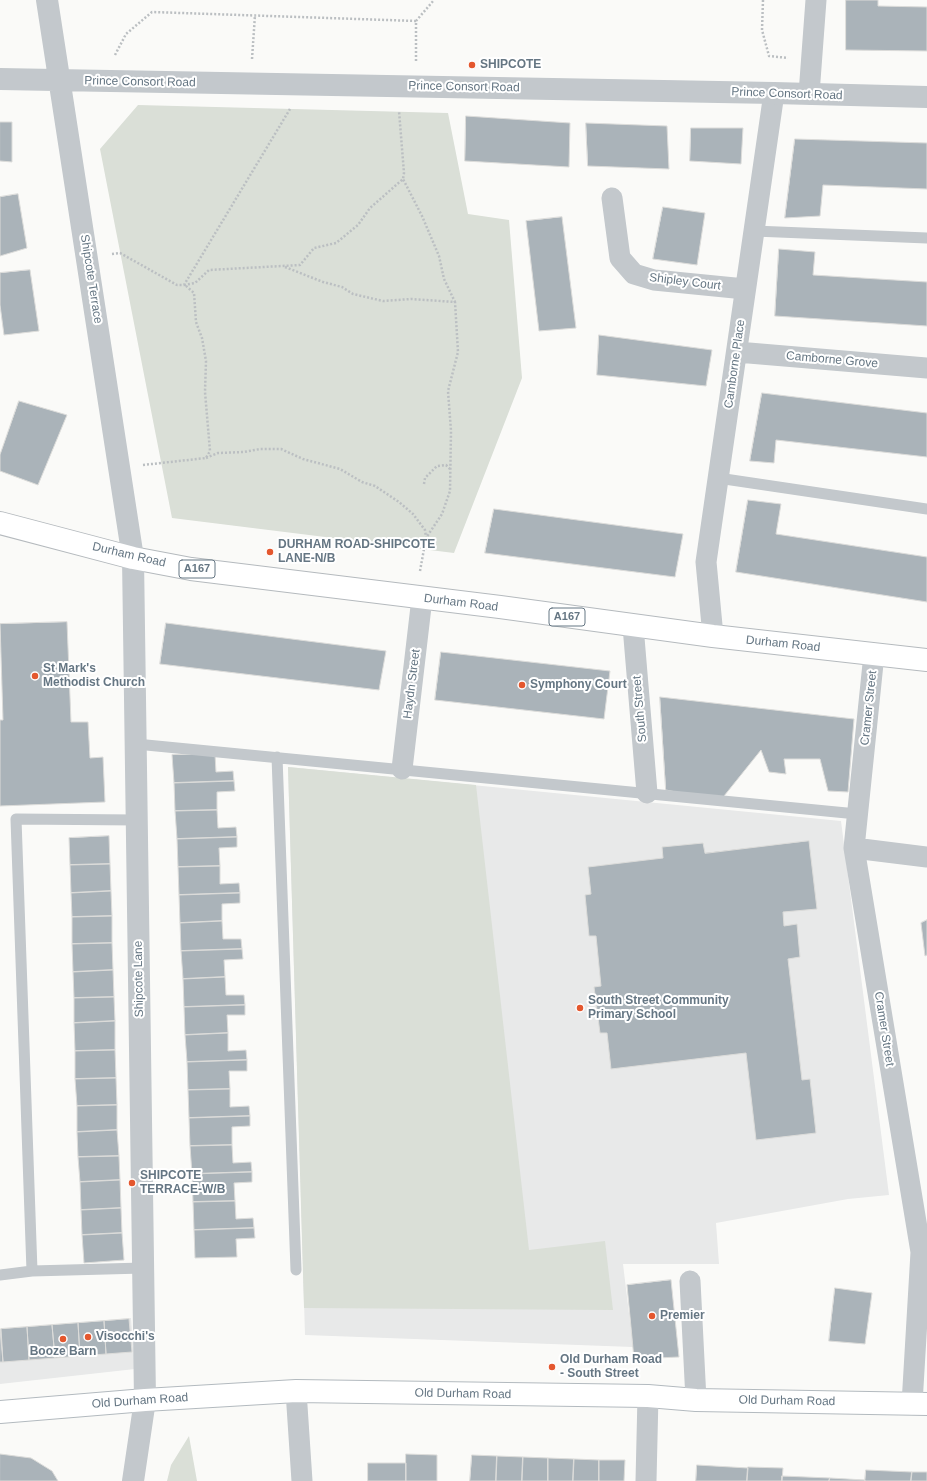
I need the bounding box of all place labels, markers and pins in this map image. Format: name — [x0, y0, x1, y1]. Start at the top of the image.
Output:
place label: SHIPCOTE — [480, 58, 541, 72]
marker: SHIPCOTE — [467, 60, 477, 70]
place label: DURHAM ROAD-SHIPCOTE LANE-N/B — [278, 538, 435, 566]
marker: DURHAM ROAD-SHIPCOTE LANE-N/B — [265, 547, 275, 557]
place label: St Mark's Methodist Church — [43, 662, 145, 690]
marker: St Mark's Methodist Church — [30, 671, 40, 681]
place label: Symphony Court — [530, 678, 627, 692]
marker: Symphony Court — [517, 680, 527, 690]
place label: South Street Community Primary School — [588, 994, 729, 1022]
marker: South Street Community Primary School — [575, 1003, 585, 1013]
place label: SHIPCOTE TERRACE-W/B — [140, 1169, 225, 1197]
marker: SHIPCOTE TERRACE-W/B — [127, 1178, 137, 1188]
place label: Premier — [660, 1309, 705, 1323]
marker: Premier — [647, 1311, 657, 1321]
place label: Visocchi's — [96, 1330, 155, 1344]
marker: Visocchi's — [83, 1332, 93, 1342]
marker: Booze Barn — [58, 1334, 68, 1344]
place label: Booze Barn — [30, 1345, 96, 1359]
place label: Old Durham Road - South Street — [560, 1353, 662, 1381]
marker: Old Durham Road - South Street — [547, 1362, 557, 1372]

